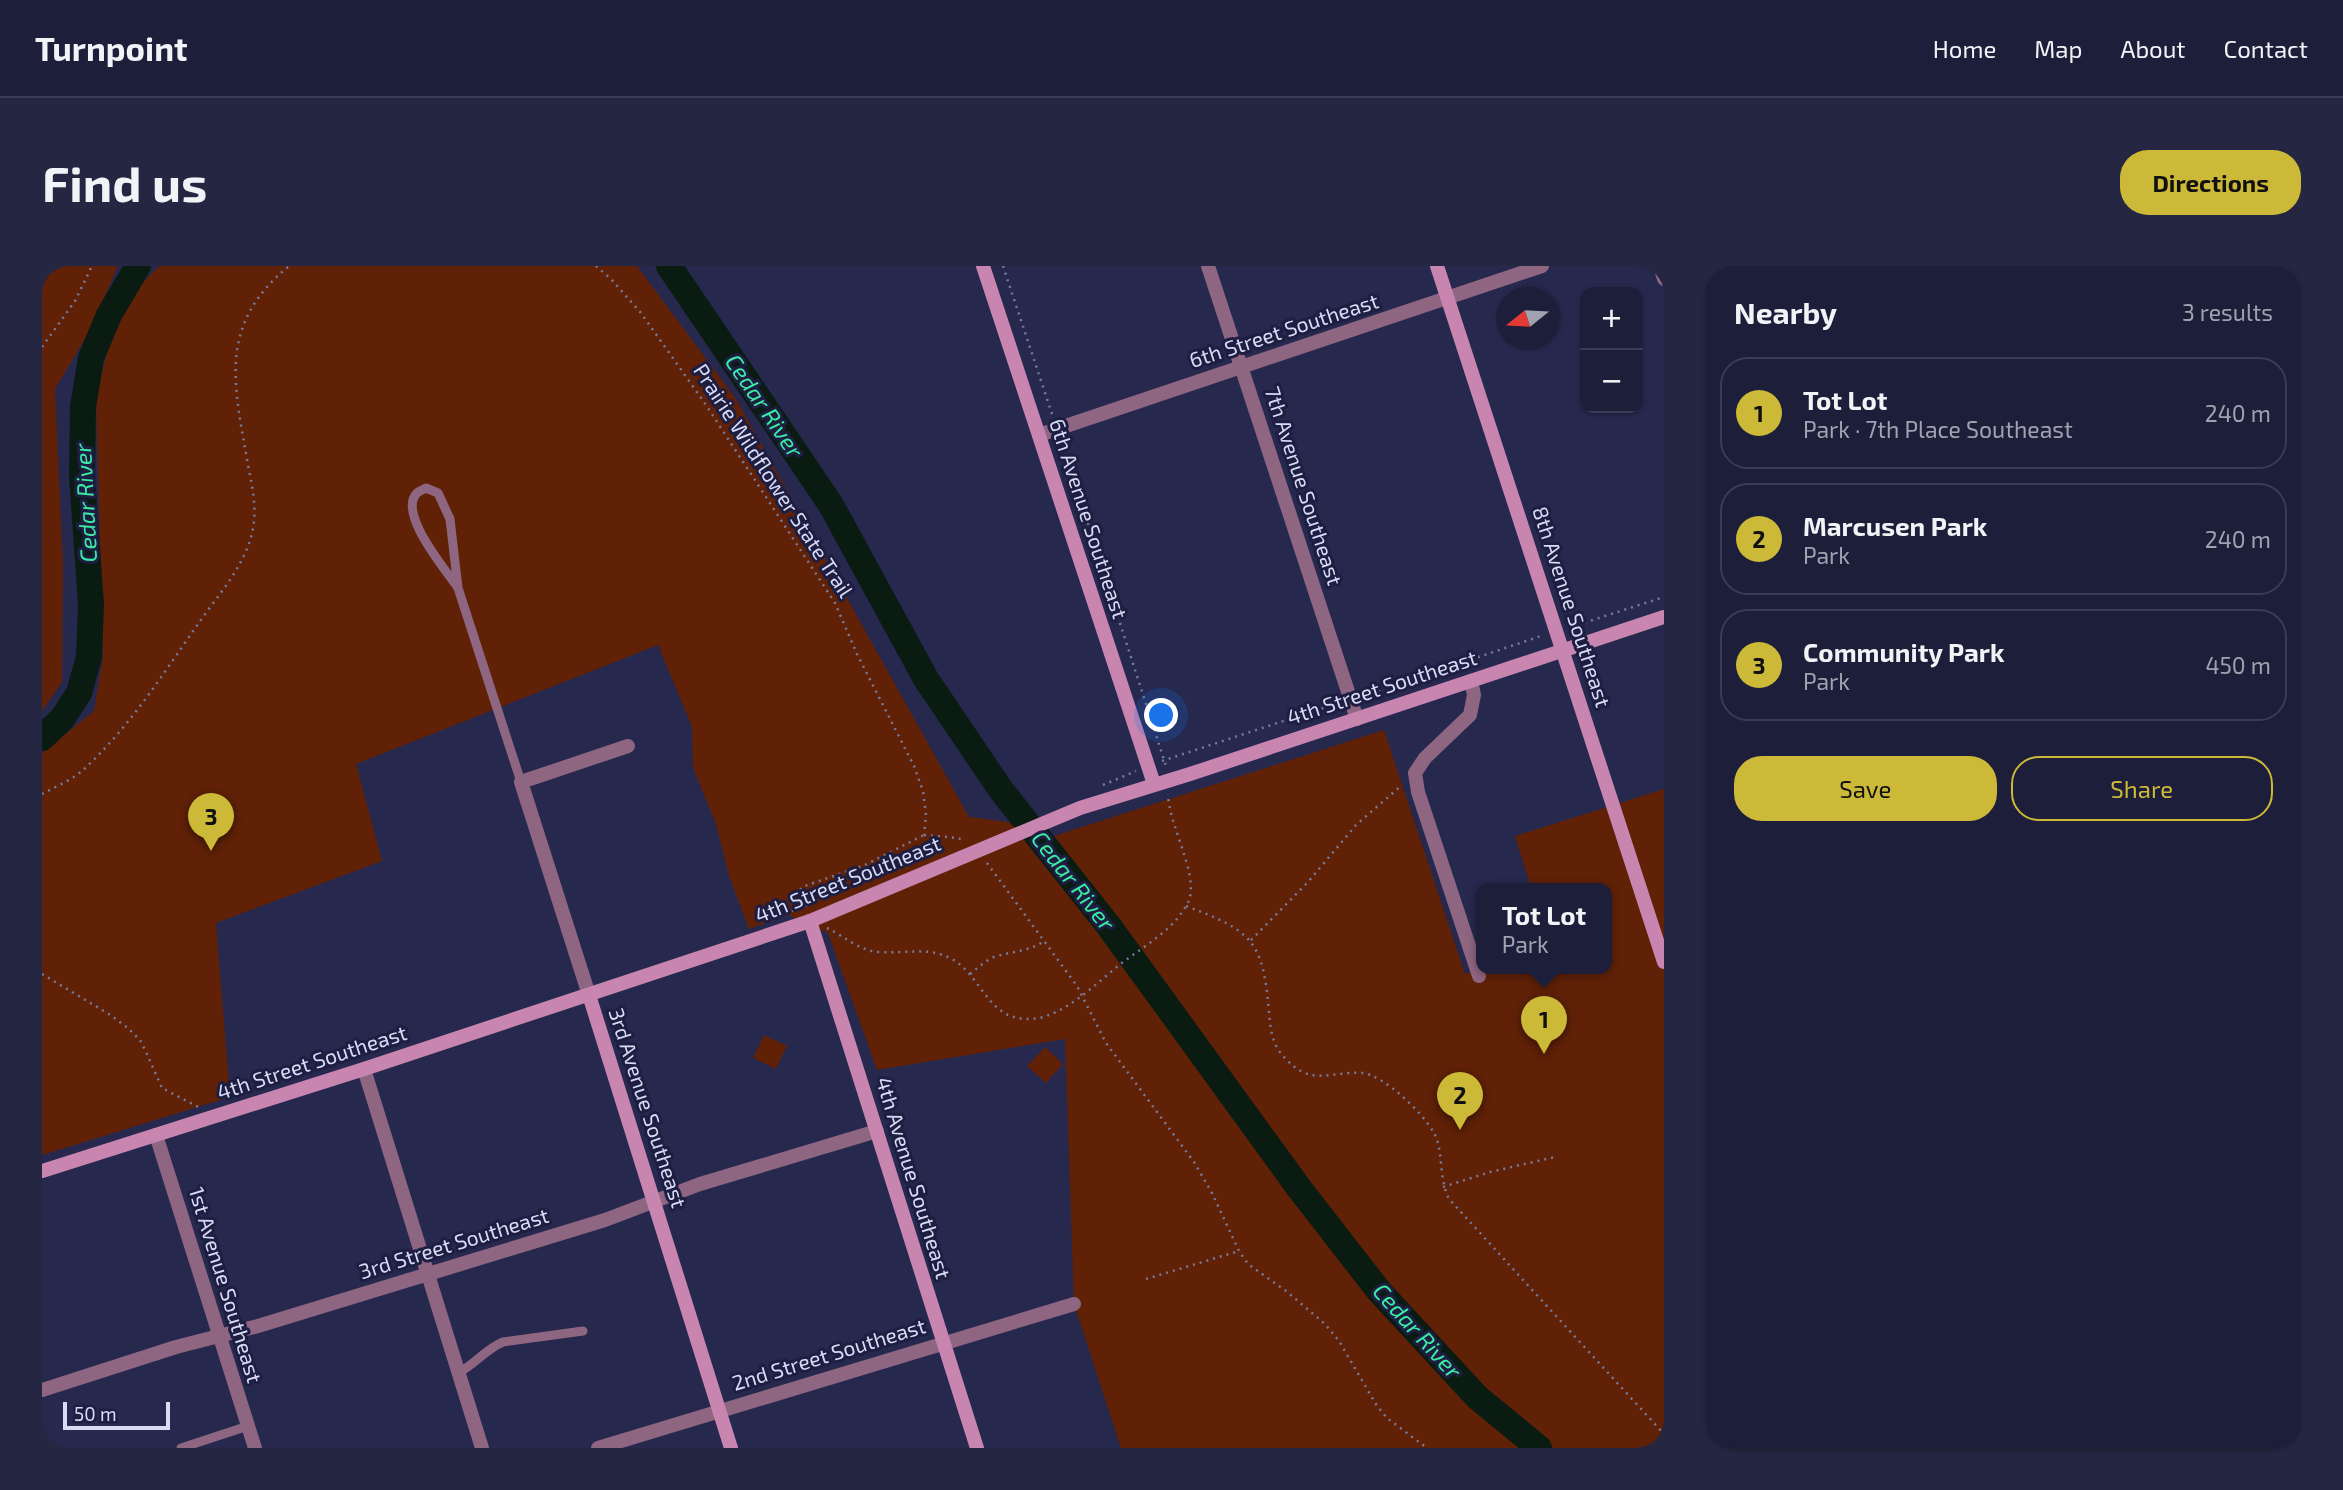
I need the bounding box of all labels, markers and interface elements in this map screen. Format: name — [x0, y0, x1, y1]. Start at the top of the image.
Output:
text: Turnpoint — [35, 28, 188, 68]
text: Home — [1933, 34, 1996, 63]
text: Map — [2034, 34, 2082, 63]
text: About — [2120, 34, 2186, 63]
text: Contact — [2224, 34, 2308, 63]
button: Directions — [2120, 150, 2301, 215]
text: Find us — [42, 153, 207, 212]
street label: 6th Street Southeast — [1186, 287, 1381, 372]
north arrow — [1496, 287, 1559, 350]
map controls — [1580, 287, 1643, 413]
button: + — [1580, 287, 1643, 350]
text: Nearby — [1734, 294, 1837, 330]
text: 3 results — [2182, 298, 2273, 326]
water label: Cedar River — [720, 348, 810, 463]
button: − — [1580, 350, 1643, 413]
street label: Prairie Wildflower State Trail — [689, 359, 860, 602]
street label: 7th Avenue Southeast — [1260, 383, 1348, 588]
text: Tot Lot — [1803, 384, 1887, 415]
text: 1 — [1754, 399, 1764, 427]
text: 240 m — [2205, 399, 2271, 427]
street label: 6th Avenue Southeast — [1045, 415, 1134, 622]
text: Park · 7th Place Southeast — [1803, 415, 2073, 443]
water label: Cedar River — [68, 442, 102, 563]
street label: 8th Avenue Southeast — [1528, 503, 1617, 710]
text: Marcusen Park — [1803, 510, 1987, 541]
text: 2 — [1752, 525, 1766, 553]
text: 240 m — [2205, 525, 2271, 553]
text: Park — [1803, 541, 1850, 569]
text: Community Park — [1803, 636, 2005, 667]
street label: 4th Street Southeast — [1283, 644, 1480, 729]
text: 3 — [1752, 651, 1766, 679]
text: 450 m — [2205, 651, 2271, 679]
text: Park — [1803, 667, 1850, 695]
your location — [1144, 698, 1178, 732]
button: Save — [1734, 756, 1997, 821]
button: Share — [2011, 756, 2273, 821]
pin: 3 — [188, 793, 234, 851]
water label: Cedar River — [1026, 825, 1122, 937]
street label: 4th Street Southeast — [751, 830, 944, 927]
popup — [1476, 883, 1612, 974]
text: Tot Lot — [1502, 899, 1586, 930]
text: Park — [1502, 930, 1549, 958]
pin: 1 — [1521, 996, 1567, 1054]
street label: 3rd Avenue Southeast — [604, 1005, 693, 1211]
street label: 4th Street Southeast — [213, 1019, 410, 1104]
pin: 2 — [1437, 1072, 1483, 1130]
street label: 4th Avenue Southeast — [872, 1074, 957, 1281]
street label: 1st Avenue Southeast — [185, 1184, 268, 1386]
street label: 3rd Street Southeast — [356, 1202, 551, 1283]
water label: Cedar River — [1368, 1277, 1469, 1385]
street label: 2nd Street Southeast — [729, 1312, 928, 1395]
scale bar — [63, 1399, 170, 1431]
text: 50 m — [74, 1402, 117, 1425]

